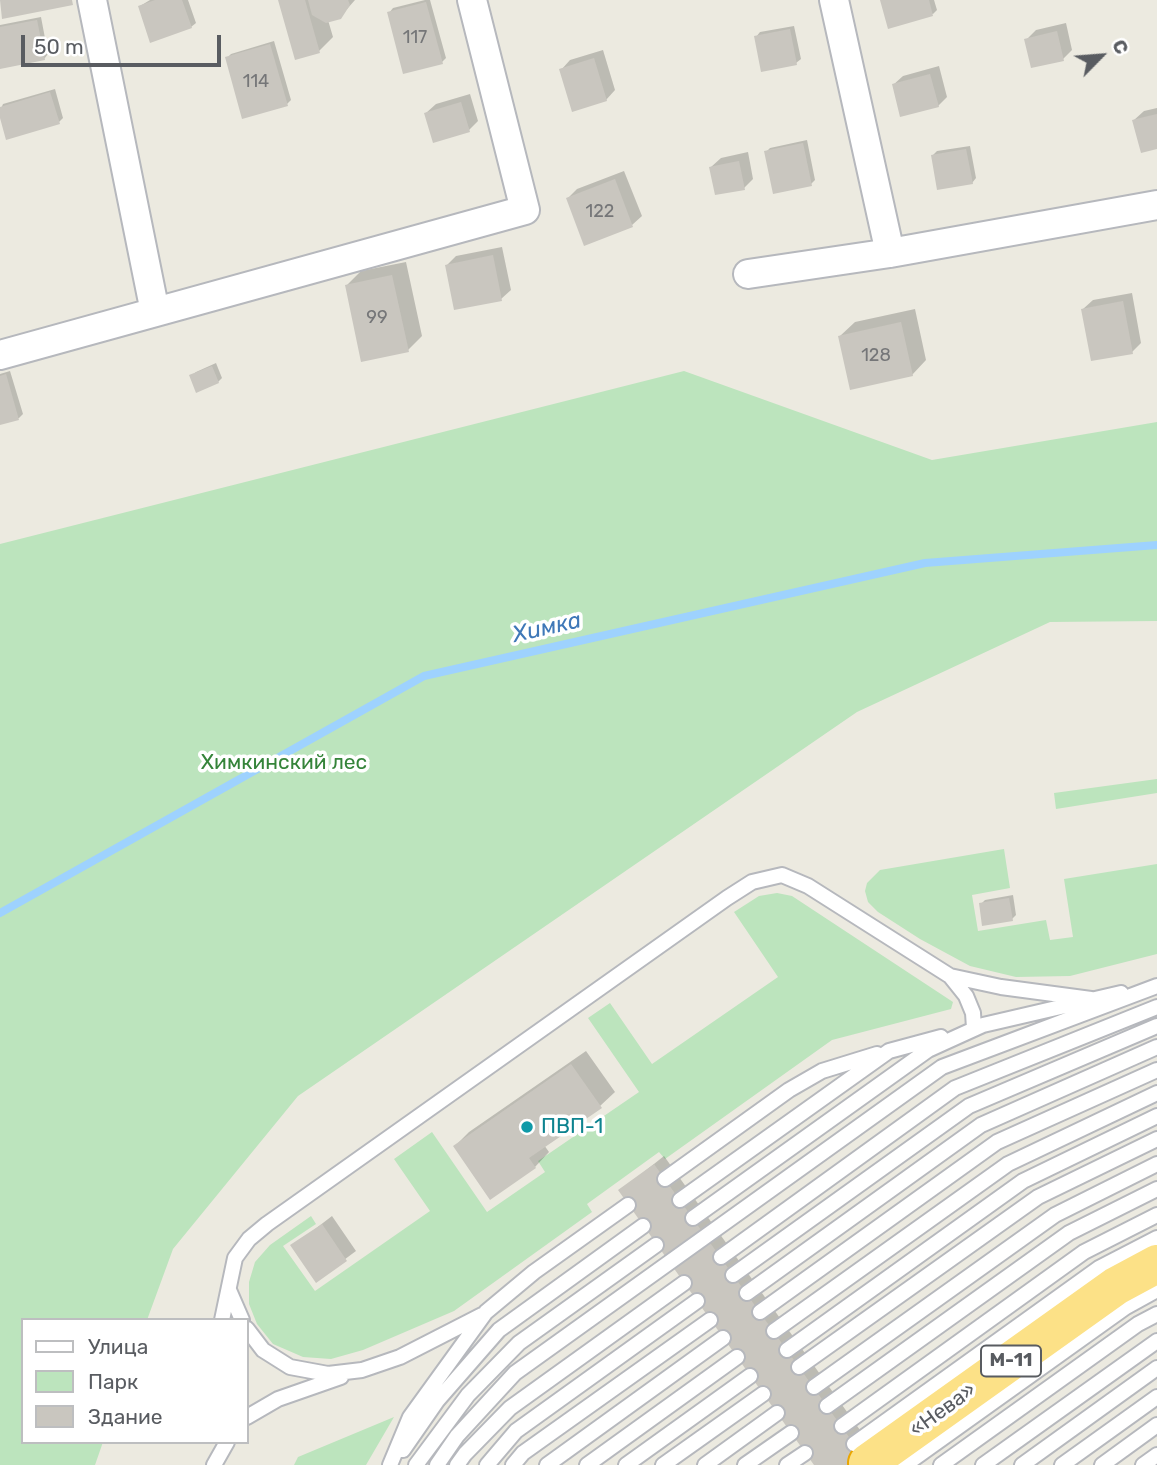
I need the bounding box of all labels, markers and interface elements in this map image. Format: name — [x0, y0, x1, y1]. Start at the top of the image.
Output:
scale bar — [24, 21, 224, 65]
north arrow — [1066, 21, 1136, 91]
house number: 117 — [403, 27, 427, 49]
text: 50 m — [34, 34, 84, 59]
text: С — [1107, 36, 1134, 58]
house number: 114 — [243, 71, 269, 93]
house number: 122 — [586, 201, 614, 223]
house number: 99 — [366, 307, 388, 329]
house number: 128 — [861, 345, 891, 367]
water label: Химка — [510, 607, 584, 649]
park label: Химкинский лес — [201, 750, 367, 776]
place label: ПВП-1 — [541, 1114, 603, 1140]
marker: ПВП-1 — [519, 1119, 535, 1135]
legend — [21, 1318, 248, 1444]
text: Улица — [88, 1334, 148, 1359]
road number: М-11 — [981, 1345, 1041, 1376]
text: Парк — [88, 1369, 138, 1394]
street label: «Нева» — [905, 1378, 981, 1442]
text: Здание — [88, 1404, 163, 1429]

